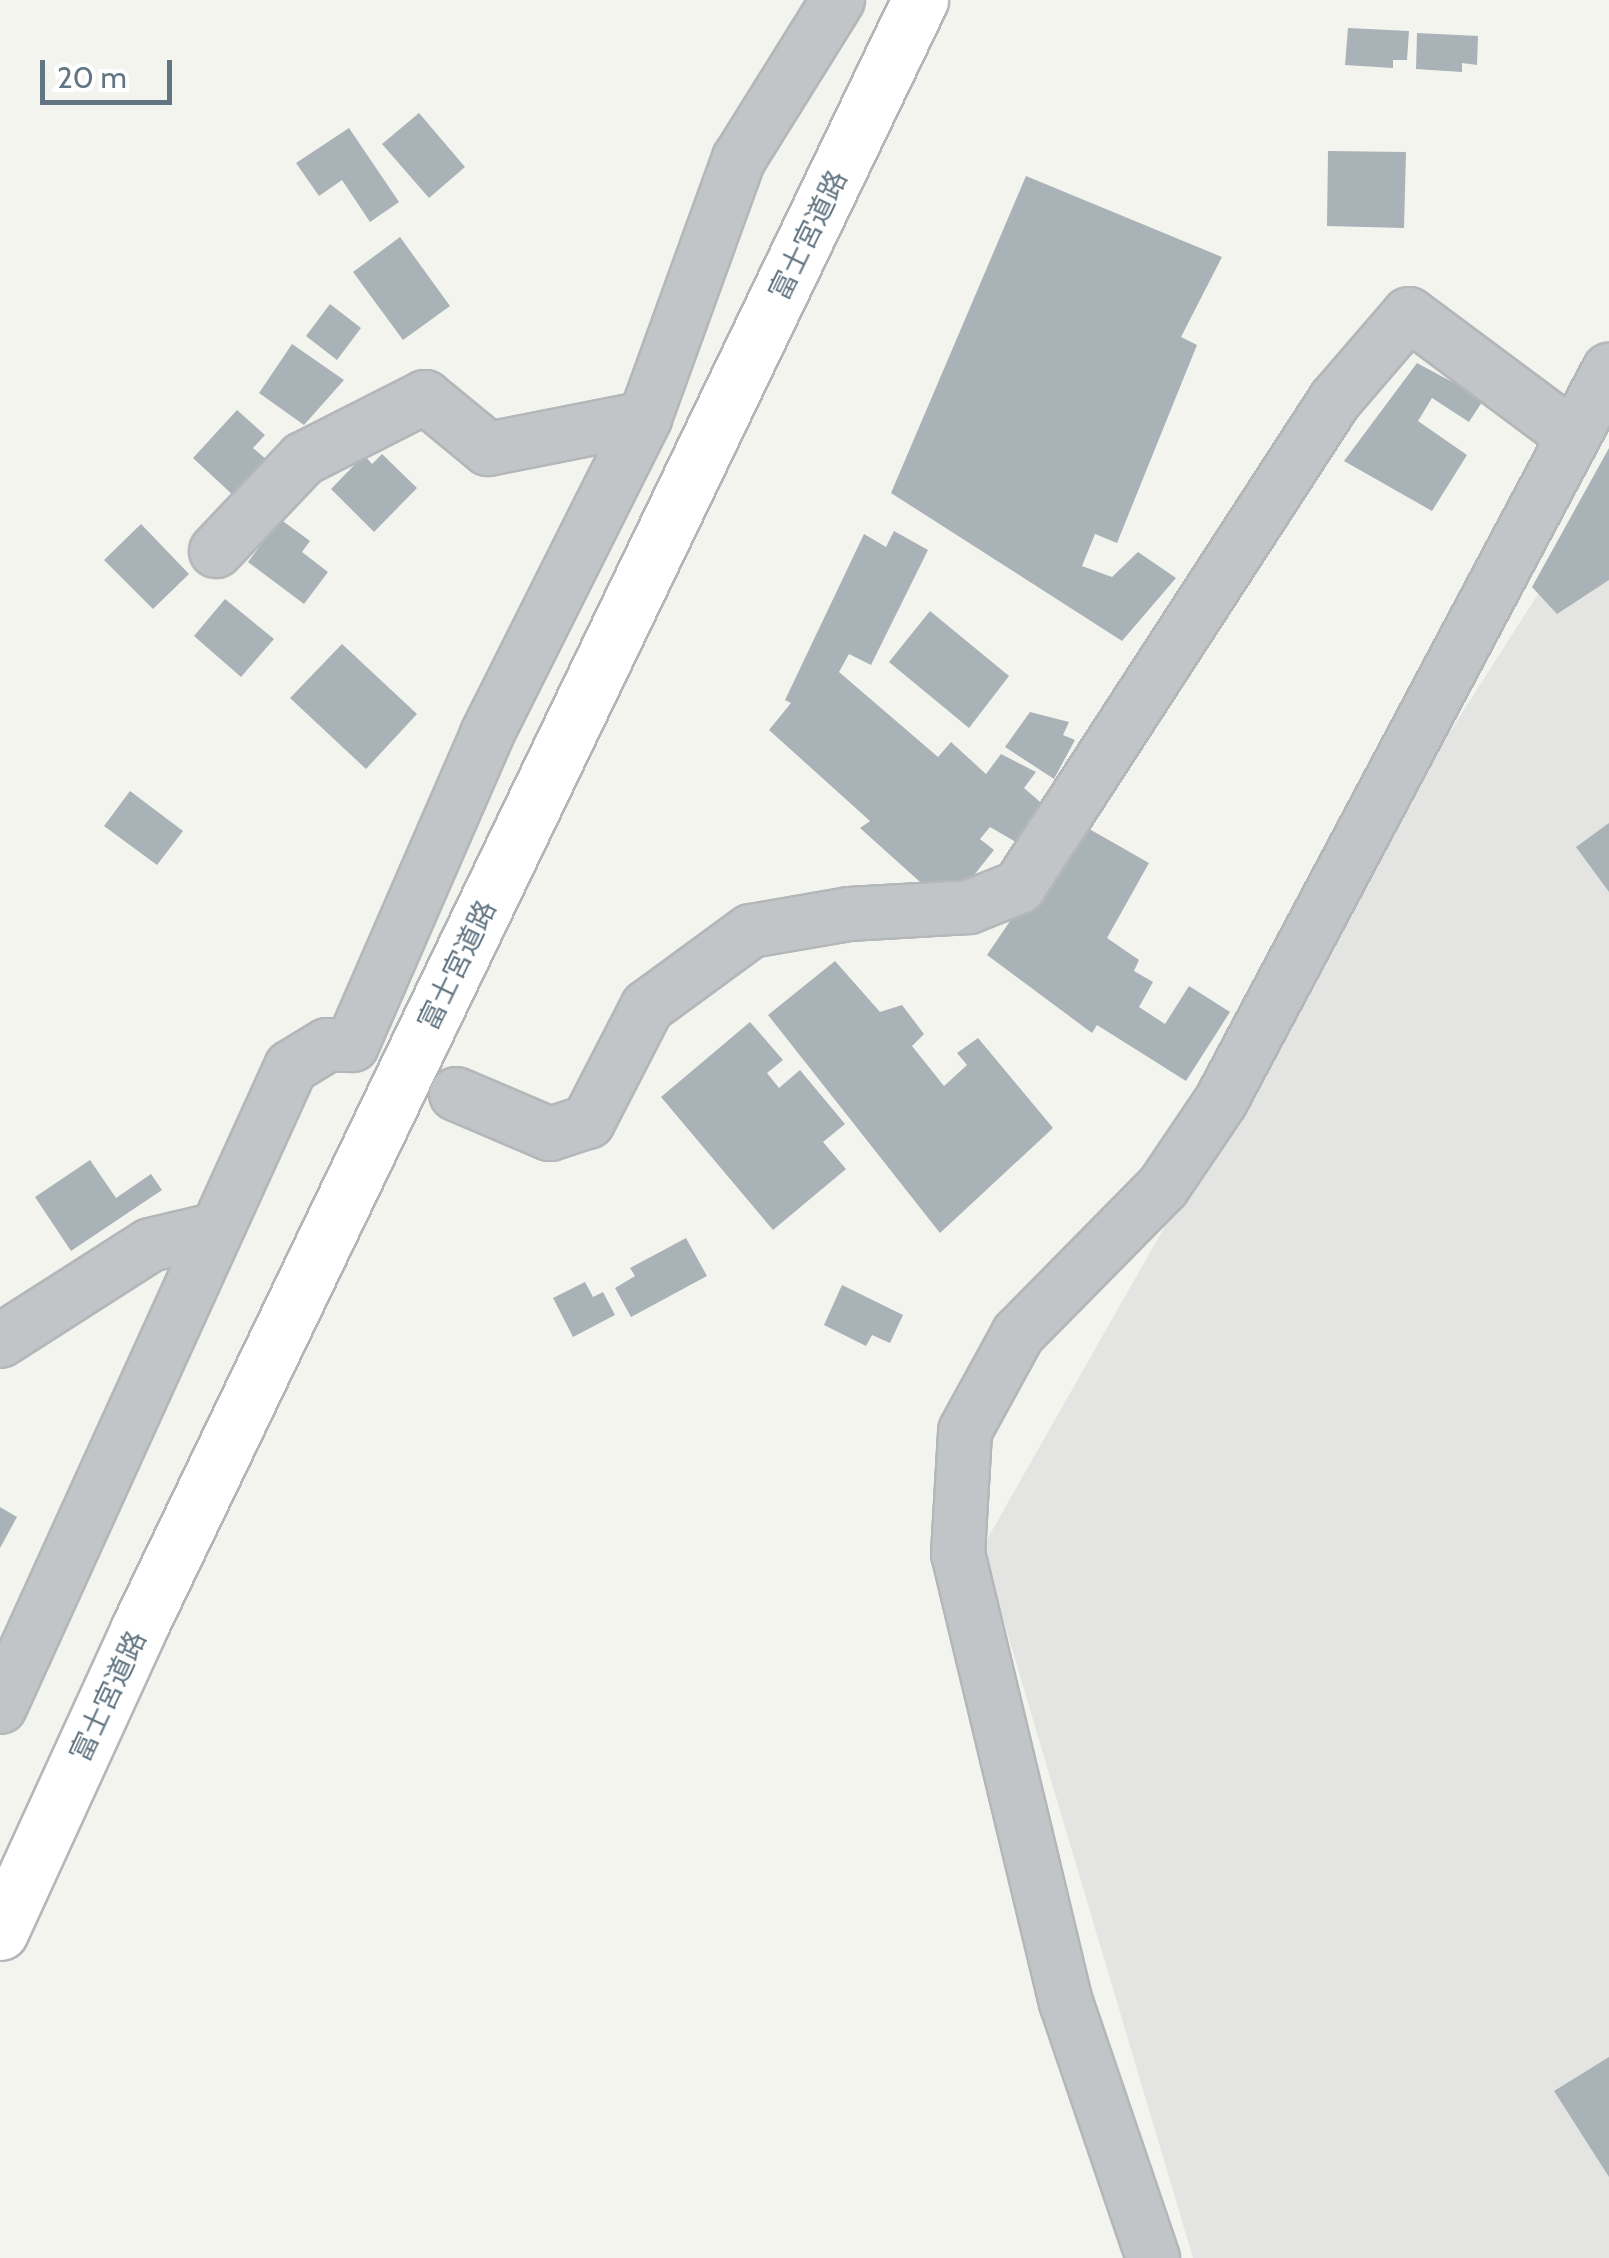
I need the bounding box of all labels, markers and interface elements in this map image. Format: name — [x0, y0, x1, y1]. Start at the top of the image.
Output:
scale bar — [45, 40, 178, 102]
text: 20 m — [57, 59, 127, 96]
street label: 富士宮道路 — [762, 165, 854, 305]
street label: 富士宮道路 — [411, 895, 503, 1035]
street label: 富士宮道路 — [63, 1625, 153, 1767]

